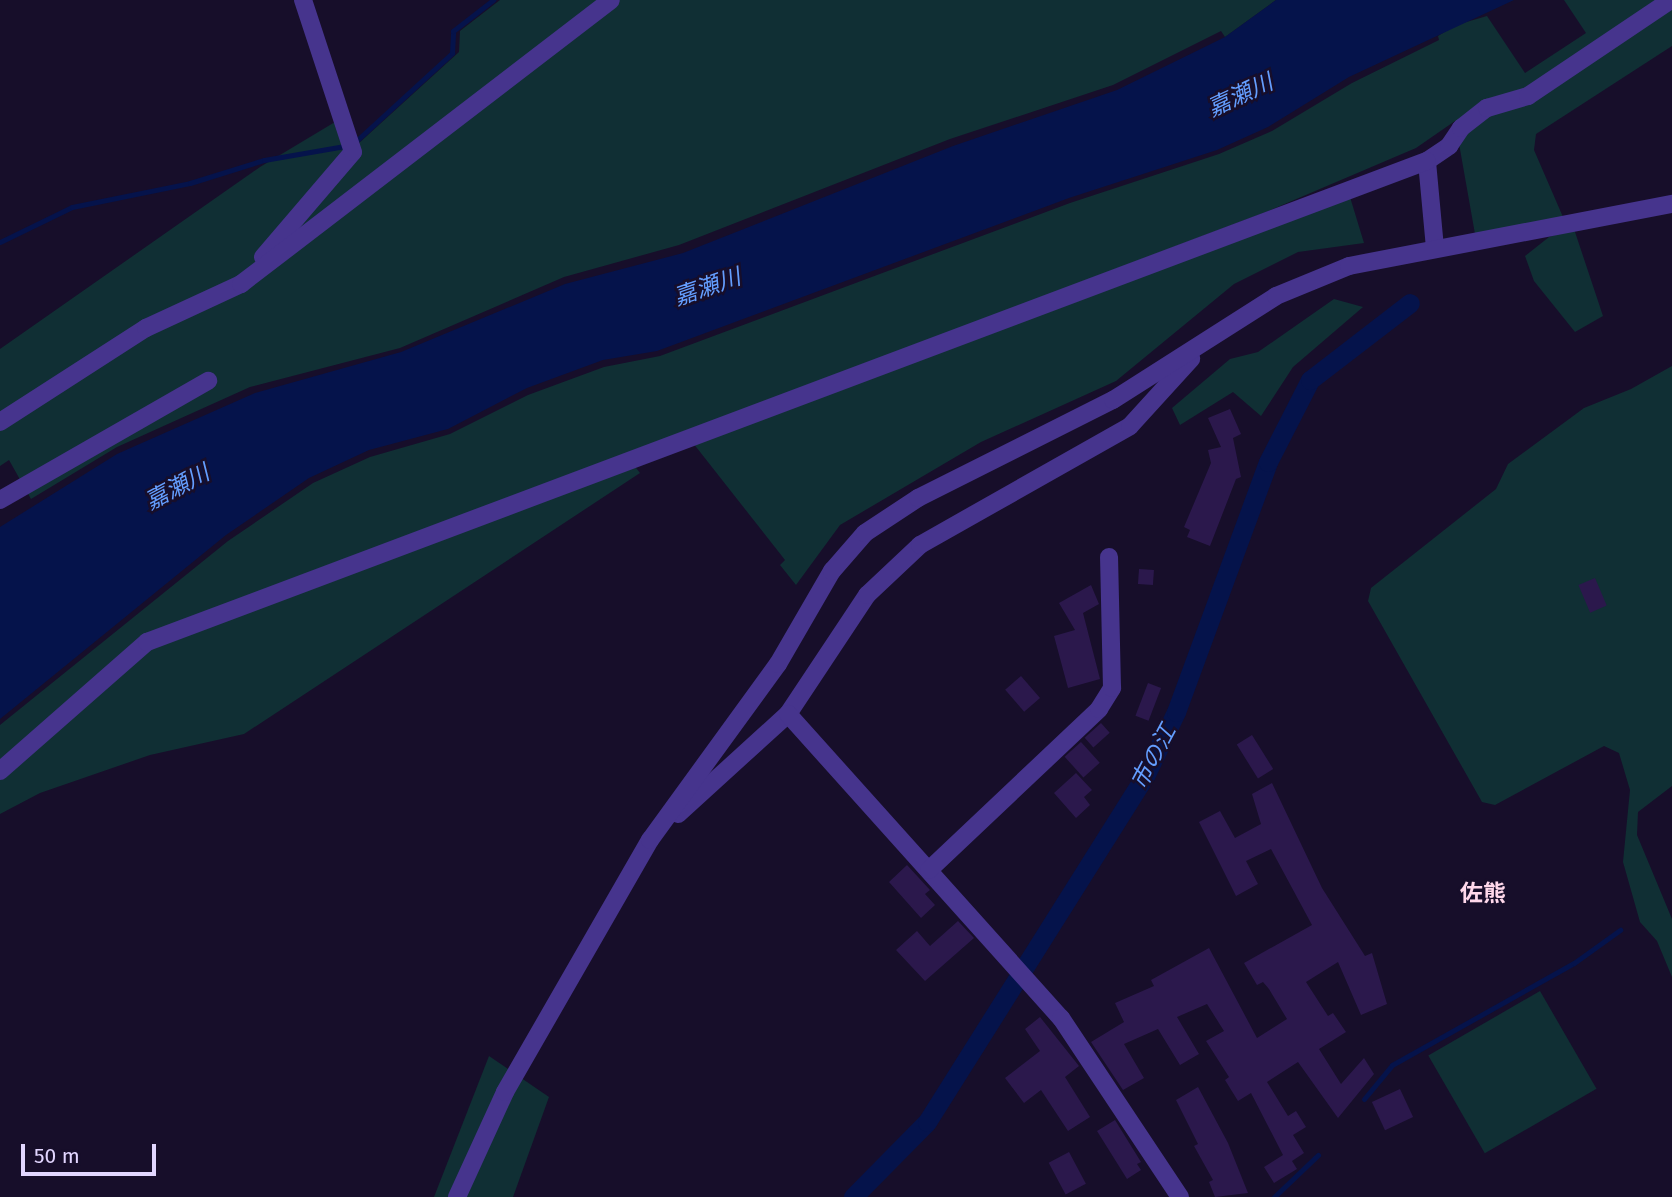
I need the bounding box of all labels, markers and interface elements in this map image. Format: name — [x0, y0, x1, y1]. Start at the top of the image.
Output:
water label: 嘉瀬川 — [1203, 68, 1277, 122]
water label: 嘉瀬川 — [670, 263, 744, 311]
water label: 嘉瀬川 — [140, 459, 214, 515]
water label: 市の江 — [1125, 720, 1181, 794]
district label: 佐熊 — [1460, 879, 1506, 907]
scale bar — [24, 1130, 159, 1174]
text: 50 m — [34, 1143, 80, 1169]

